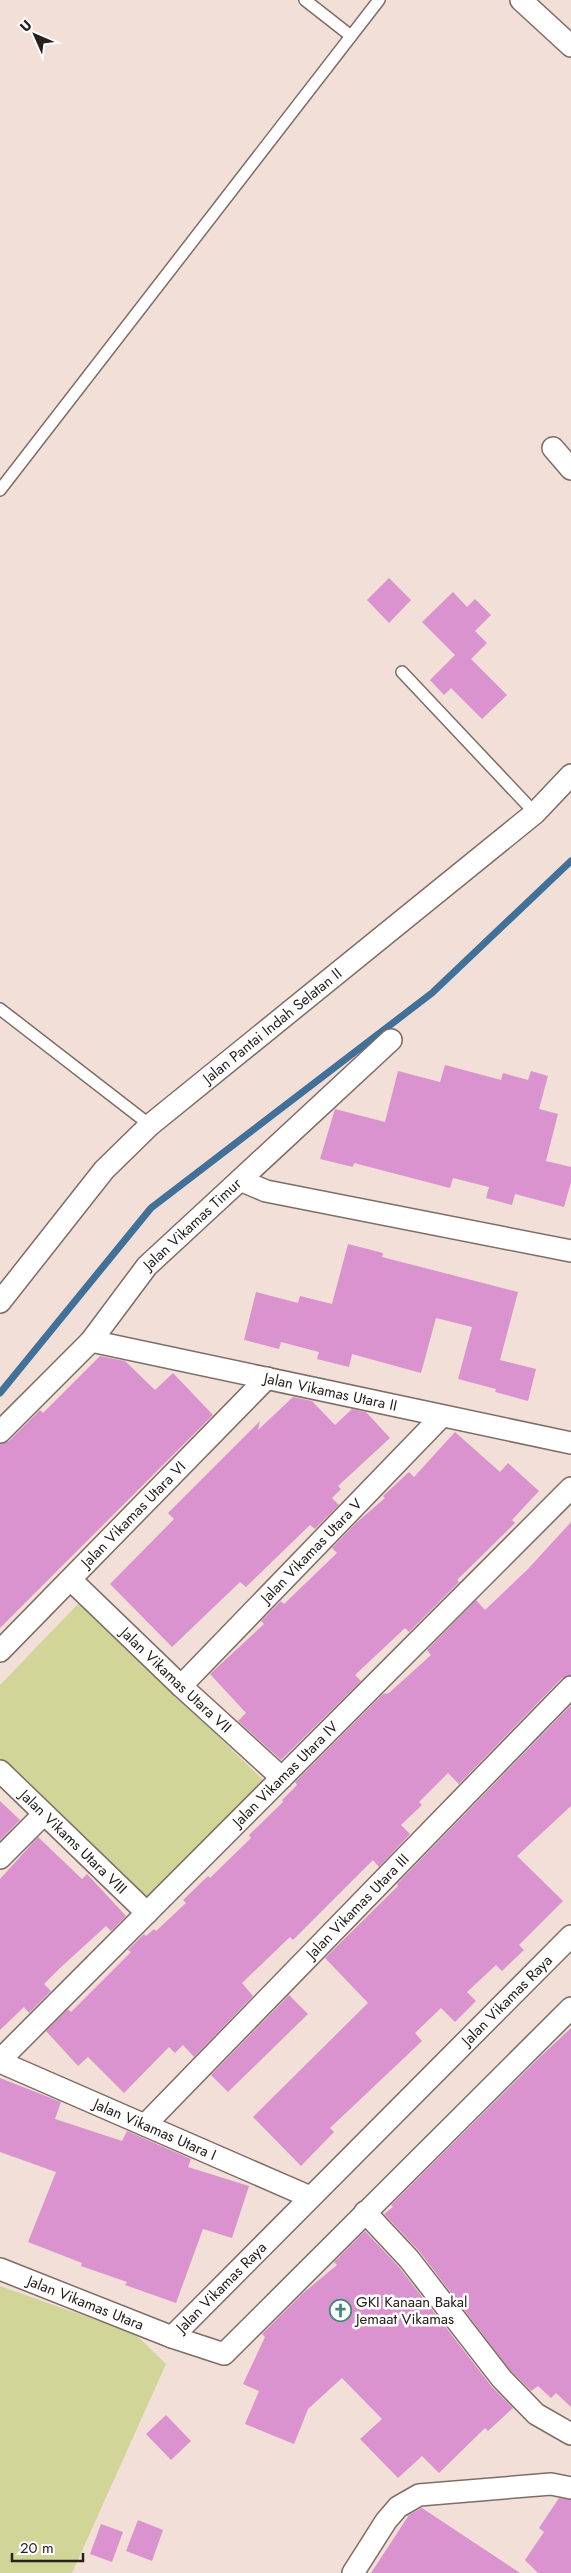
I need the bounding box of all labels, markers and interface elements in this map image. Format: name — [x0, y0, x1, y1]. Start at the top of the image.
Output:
north arrow — [10, 10, 60, 60]
text: U — [15, 15, 36, 36]
street label: Jalan Pantai Indah Selatan II — [197, 963, 347, 1090]
street label: Jalan Vikamas Timur — [137, 1172, 247, 1277]
street label: Jalan Vikamas Utara II — [260, 1367, 399, 1417]
street label: Jalan Vikamas Utara VI — [75, 1456, 191, 1574]
street label: Jalan Vikamas Utara V — [254, 1493, 368, 1610]
street label: Jalan Vikamas Utara VII — [114, 1621, 236, 1738]
street label: Jalan Vikamas Utara IV — [226, 1716, 343, 1833]
street label: Jalan Vikams Utara VIII — [13, 1783, 132, 1899]
street label: Jalan Vikamas Utara III — [300, 1849, 414, 1965]
street label: Jalan Vikamas Raya — [455, 1950, 557, 2052]
street label: Jalan Vikamas Utara I — [88, 2092, 220, 2166]
street label: Jalan Vikamas Raya — [170, 2237, 272, 2339]
street label: Jalan Vikamas Utara — [22, 2269, 147, 2336]
place label: GKI Kanaan Bakal Jemaat Vikamas — [354, 2291, 468, 2330]
church icon: GKI Kanaan Bakal Jemaat Vikamas — [328, 2299, 352, 2323]
scale bar — [12, 2530, 84, 2562]
text: 20 m — [20, 2537, 54, 2559]

